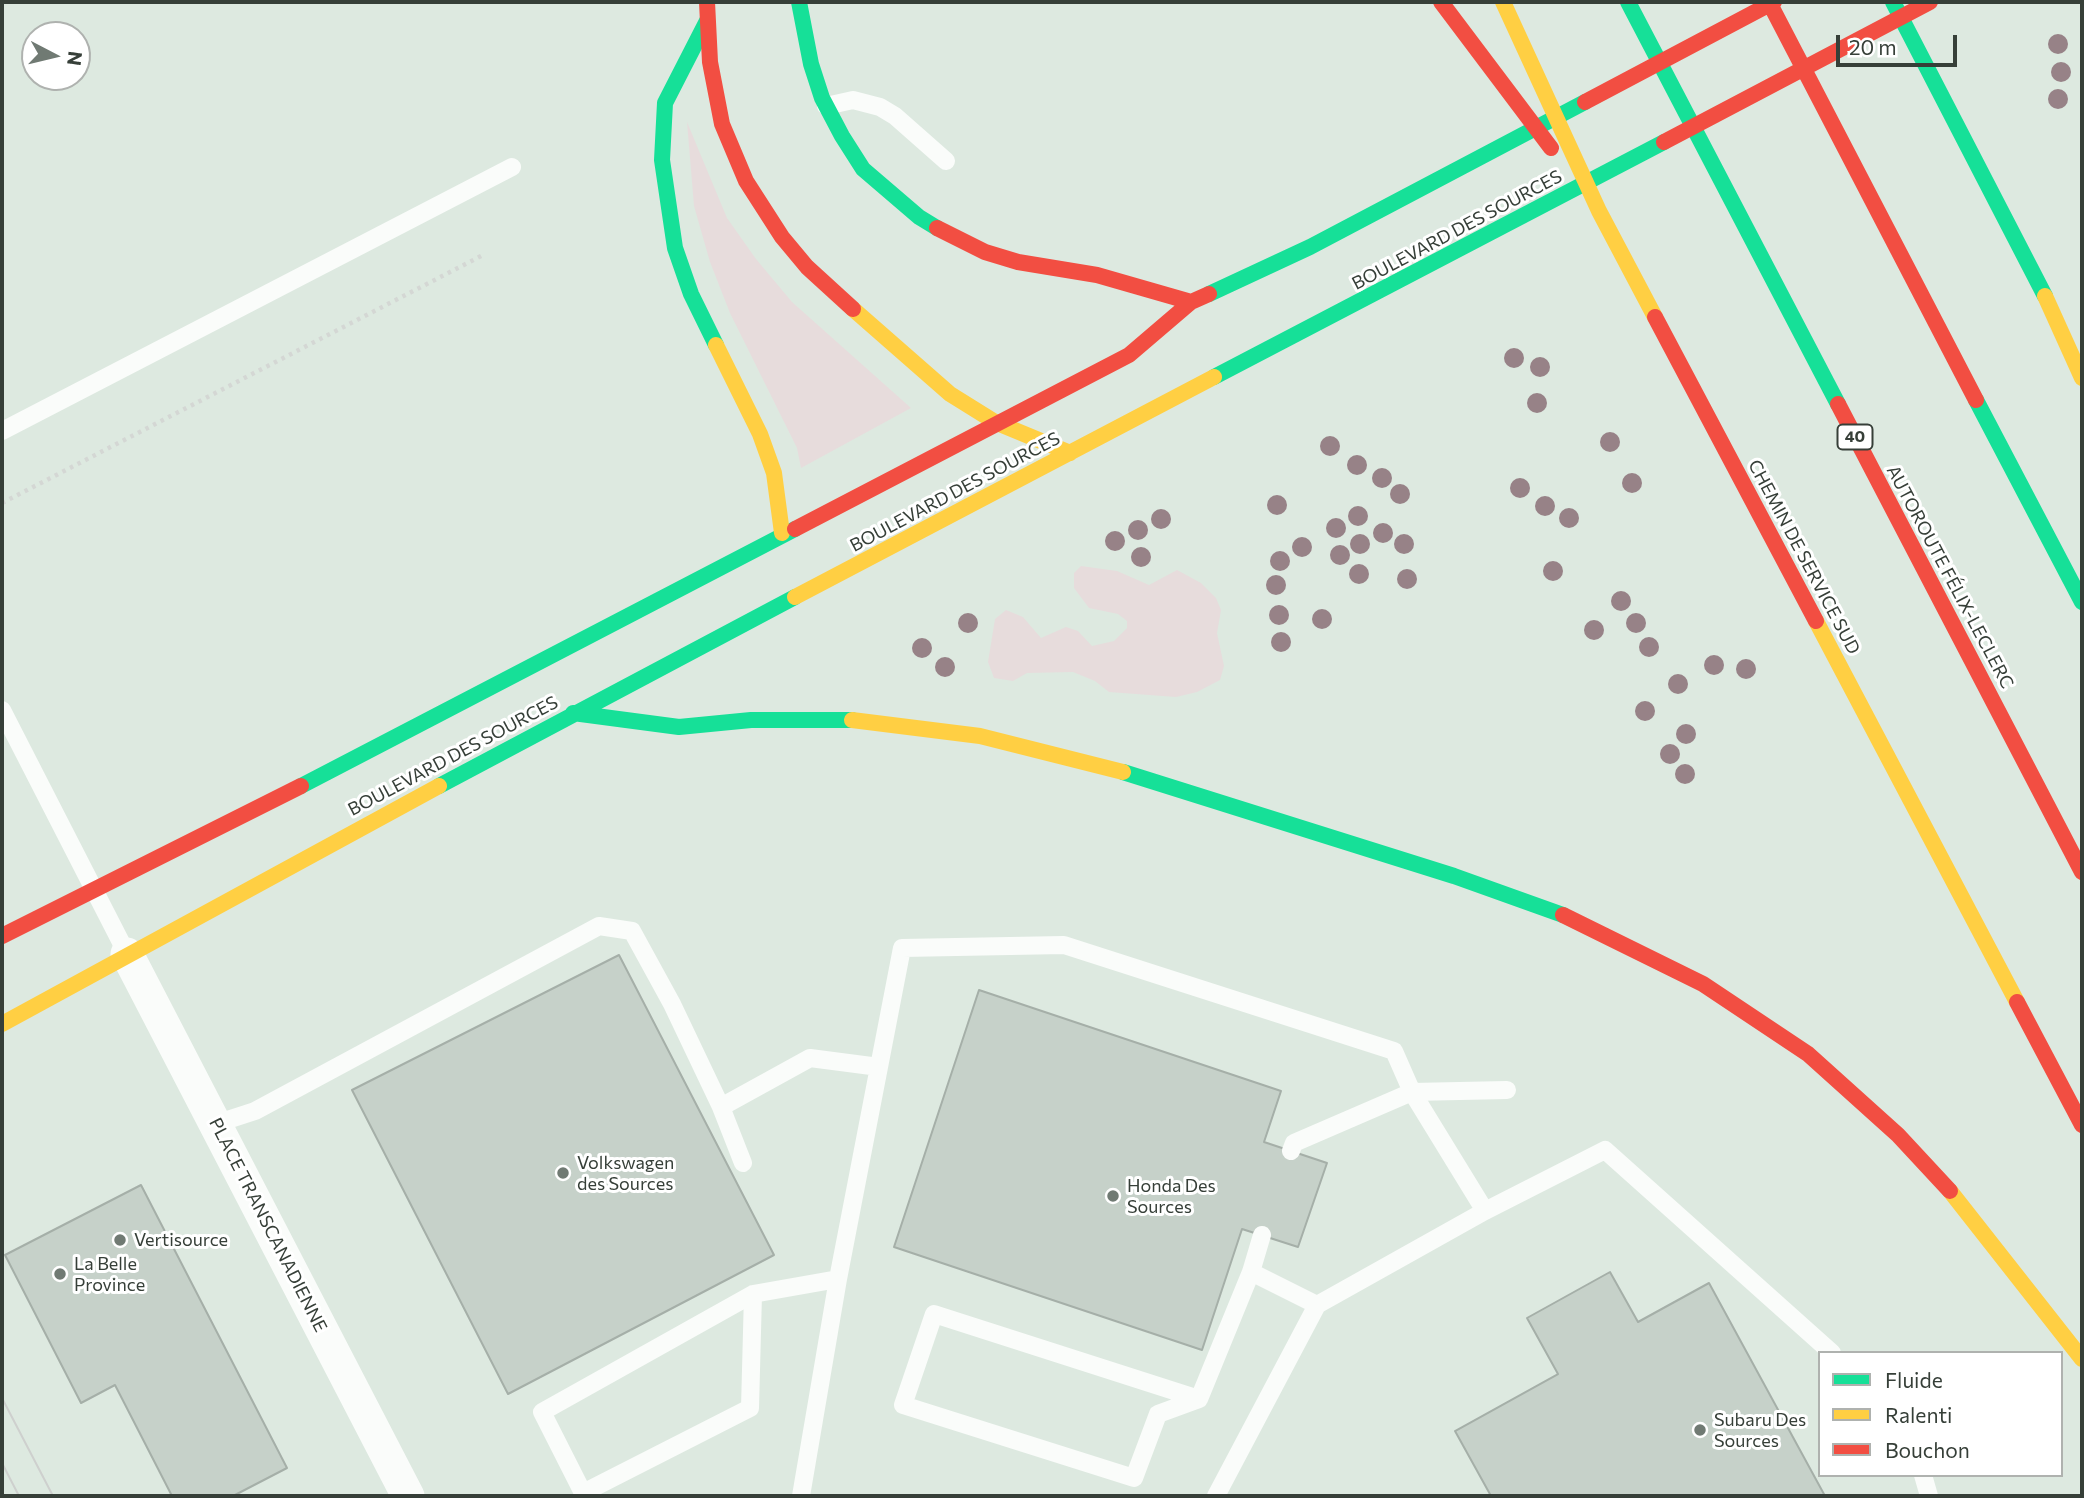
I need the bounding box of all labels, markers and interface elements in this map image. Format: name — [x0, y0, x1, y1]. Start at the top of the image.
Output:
north arrow — [21, 21, 91, 91]
scale bar — [1839, 21, 1960, 65]
text: 20 m — [1849, 34, 1897, 59]
text: N — [63, 50, 88, 67]
street label: BOULEVARD DES SOURCES — [1348, 165, 1566, 295]
road number: 40 — [1838, 424, 1872, 450]
street label: BOULEVARD DES SOURCES — [846, 427, 1064, 557]
street label: CHEMIN DE SERVICE SUD — [1744, 456, 1864, 658]
street label: AUTOROUTE FÉLIX-LECLERC — [1882, 462, 2018, 692]
street label: BOULEVARD DES SOURCES — [344, 691, 562, 821]
street label: PLACE TRANSCANADIENNE — [204, 1114, 332, 1336]
place label: Volkswagen des Sources — [577, 1152, 674, 1194]
marker: Volkswagen des Sources — [555, 1165, 571, 1181]
place label: Honda Des Sources — [1127, 1175, 1216, 1218]
marker: Honda Des Sources — [1105, 1188, 1121, 1204]
place label: Vertisource — [134, 1229, 228, 1251]
marker: Vertisource — [112, 1232, 128, 1248]
place label: La Belle Province — [74, 1253, 145, 1296]
marker: La Belle Province — [52, 1266, 68, 1282]
legend — [1818, 1351, 2063, 1477]
text: Fluide — [1885, 1367, 1943, 1392]
text: Ralenti — [1885, 1402, 1952, 1427]
place label: Subaru Des Sources — [1714, 1409, 1806, 1452]
marker: Subaru Des Sources — [1692, 1422, 1708, 1438]
text: Bouchon — [1885, 1437, 1970, 1462]

